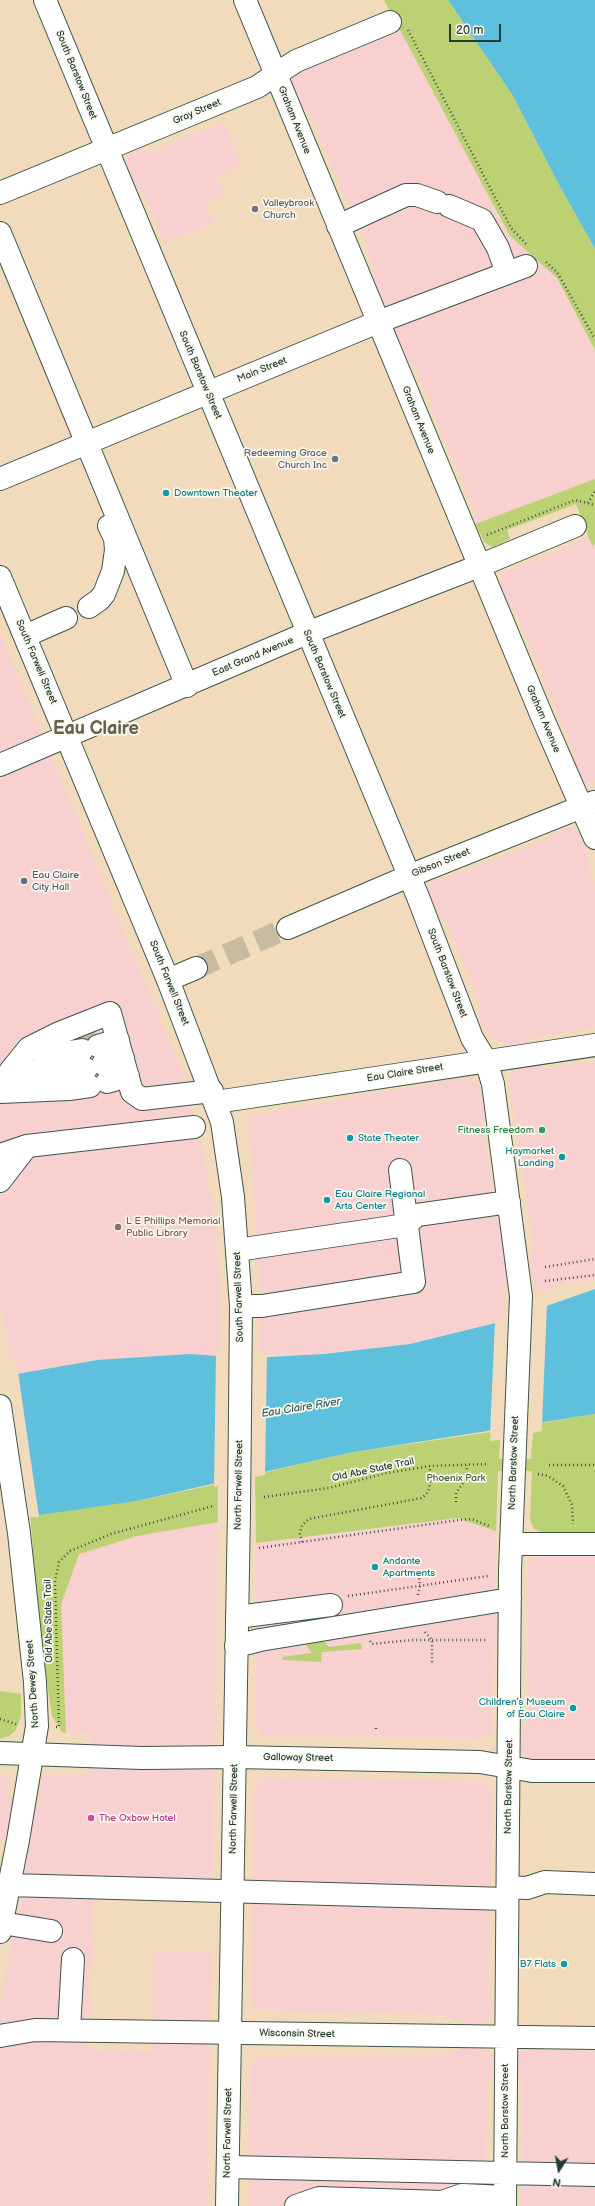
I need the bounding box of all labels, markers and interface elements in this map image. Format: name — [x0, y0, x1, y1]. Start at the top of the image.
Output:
scale bar — [451, 16, 503, 42]
text: 20 m — [456, 23, 483, 38]
street label: South Barstow Street — [53, 29, 99, 121]
street label: Graham Avenue — [275, 84, 313, 156]
street label: Gray Street — [171, 96, 223, 128]
place label: Valleybrook Church — [263, 197, 314, 220]
marker: Valleybrook Church — [250, 204, 260, 214]
street label: South Barstow Street — [176, 329, 224, 421]
street label: Main Street — [235, 355, 289, 385]
street label: Graham Avenue — [399, 384, 437, 456]
place label: Redeeming Grace Church Inc — [244, 447, 327, 470]
marker: Redeeming Grace Church Inc — [330, 454, 340, 464]
place label: Downtown Theater — [174, 487, 258, 499]
marker: Downtown Theater — [161, 488, 171, 498]
street label: South Farwell Street — [13, 618, 59, 706]
street label: South Barstow Street — [300, 628, 348, 720]
street label: East Grand Avenue — [211, 634, 295, 680]
street label: Graham Avenue — [523, 683, 563, 755]
district label: Eau Claire — [53, 718, 139, 740]
street label: Gibson Street — [410, 846, 472, 880]
place label: Eau Claire City Hall — [32, 869, 79, 892]
marker: Eau Claire City Hall — [19, 876, 29, 886]
street label: South Barstow Street — [424, 927, 470, 1019]
street label: South Farwell Street — [146, 939, 192, 1027]
street label: Eau Claire Street — [366, 1061, 444, 1085]
place label: Fitness Freedom — [458, 1124, 534, 1136]
marker: Fitness Freedom — [537, 1125, 547, 1135]
place label: State Theater — [358, 1132, 419, 1144]
marker: State Theater — [345, 1133, 355, 1143]
place label: Haymarket Landing — [505, 1145, 554, 1168]
marker: Haymarket Landing — [557, 1152, 567, 1162]
place label: Eau Claire Regional Arts Center — [335, 1188, 425, 1212]
marker: Eau Claire Regional Arts Center — [322, 1195, 332, 1205]
place label: L E Phillips Memorial Public Library — [126, 1215, 220, 1238]
marker: L E Phillips Memorial Public Library — [113, 1222, 123, 1232]
street label: South Farwell Street — [231, 1252, 247, 1342]
water label: Eau Claire River — [260, 1395, 342, 1421]
street label: North Barstow Street — [506, 1416, 522, 1510]
street label: North Farwell Street — [232, 1440, 246, 1530]
street label: Old Abe State Trail — [331, 1455, 415, 1485]
park label: Phoenix Park — [427, 1472, 485, 1484]
place label: Andante Apartments — [383, 1555, 435, 1578]
marker: Andante Apartments — [370, 1562, 380, 1572]
street label: Old Abe State Trail — [42, 1579, 56, 1663]
street label: North Dewey Street — [24, 1639, 42, 1729]
place label: Children’s Museum of Eau Claire — [479, 1696, 565, 1720]
marker: Children’s Museum of Eau Claire — [568, 1703, 578, 1713]
street label: North Barstow Street — [502, 1740, 516, 1834]
street label: Galloway Street — [263, 1751, 333, 1765]
street label: North Farwell Street — [227, 1764, 241, 1854]
place label: The Oxbow Hotel — [99, 1812, 176, 1824]
marker: The Oxbow Hotel — [86, 1813, 96, 1823]
place label: B7 Flats — [520, 1958, 556, 1970]
marker: B7 Flats — [559, 1959, 569, 1969]
street label: Wisconsin Street — [259, 2027, 335, 2041]
street label: North Barstow Street — [499, 2064, 511, 2158]
street label: North Farwell Street — [221, 2088, 235, 2178]
north arrow — [539, 2150, 579, 2190]
text: N — [551, 2175, 562, 2189]

